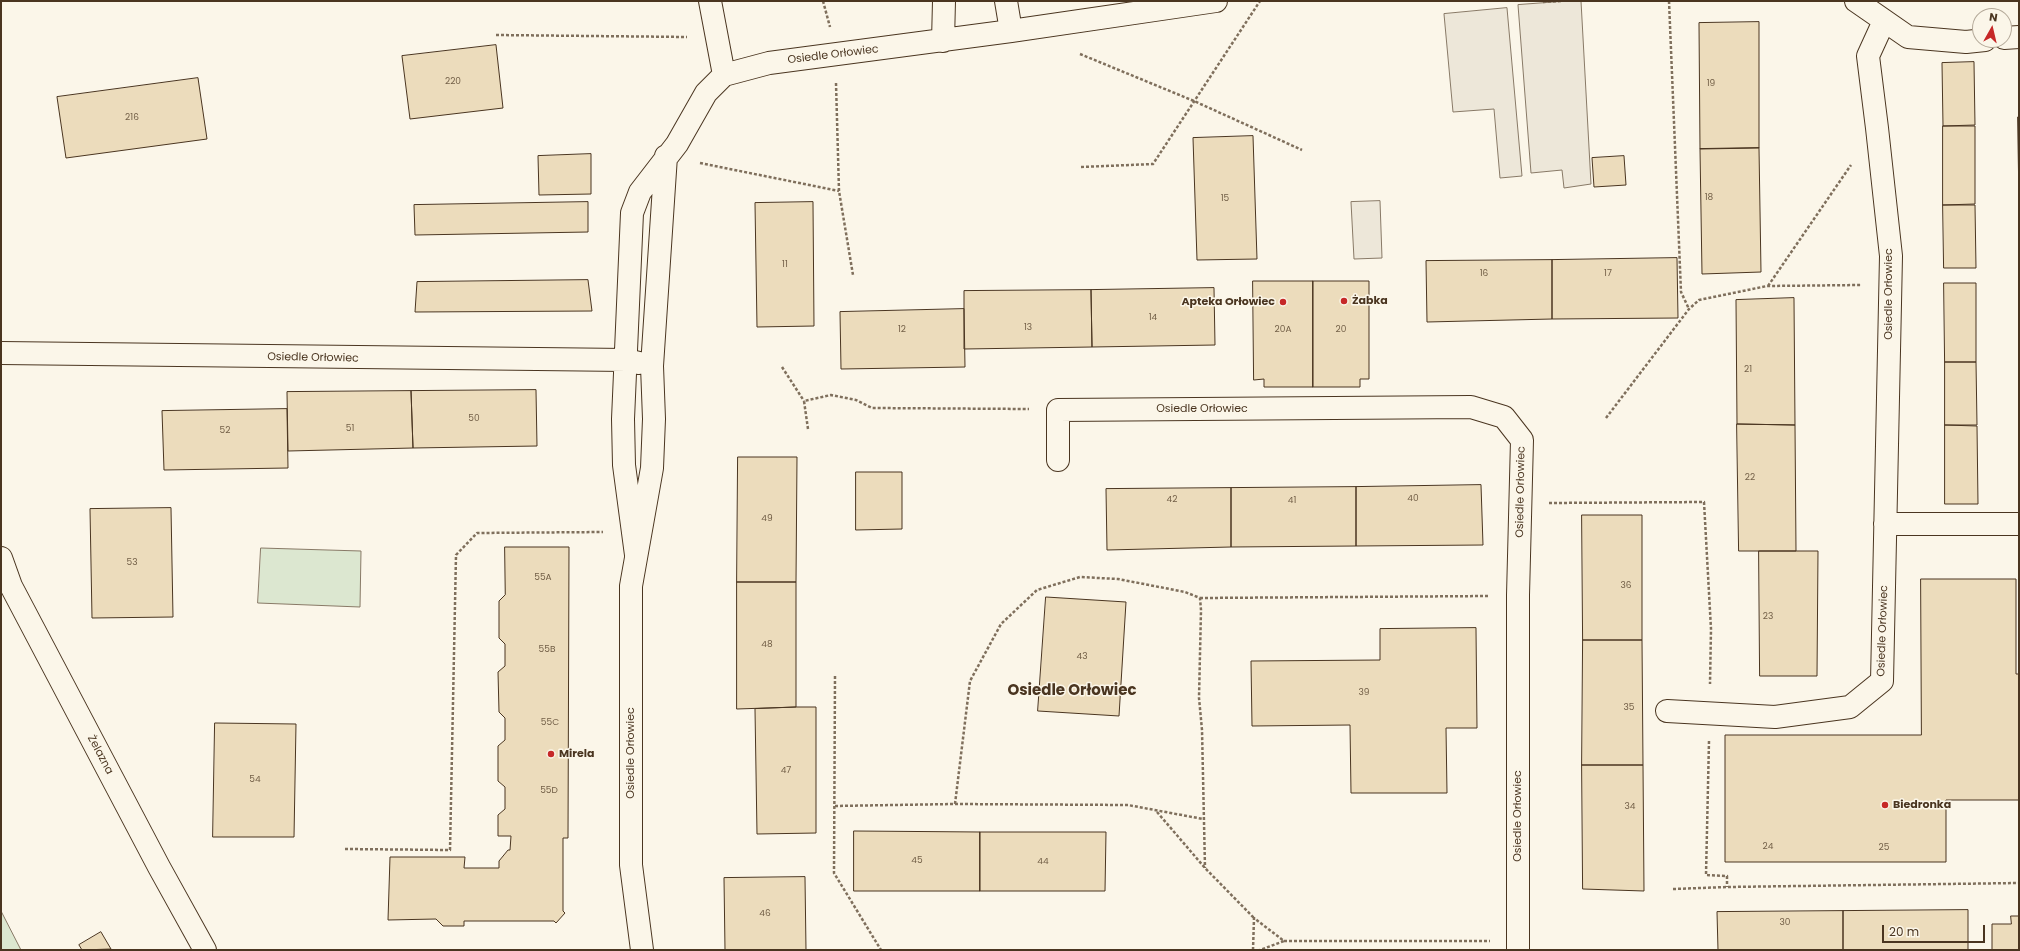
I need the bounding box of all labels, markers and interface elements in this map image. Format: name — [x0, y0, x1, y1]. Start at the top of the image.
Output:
north arrow — [1972, 8, 2012, 48]
text: N — [1988, 9, 1999, 26]
street label: Osiedle Orłowiec — [787, 43, 879, 67]
house number: 220 — [445, 77, 461, 87]
house number: 19 — [1707, 79, 1715, 89]
house number: 216 — [125, 113, 139, 123]
house number: 18 — [1705, 193, 1713, 203]
house number: 15 — [1221, 194, 1229, 204]
street label: Osiedle Orłowiec — [1882, 248, 1896, 340]
house number: 11 — [782, 260, 788, 270]
house number: 16 — [1480, 269, 1488, 279]
house number: 17 — [1604, 269, 1612, 279]
place label: Żabka — [1352, 294, 1388, 308]
place label: Apteka Orłowiec — [1181, 295, 1275, 309]
marker: Żabka — [1339, 296, 1349, 306]
marker: Apteka Orłowiec — [1278, 297, 1288, 307]
house number: 14 — [1149, 313, 1157, 323]
house number: 13 — [1024, 323, 1032, 333]
house number: 12 — [898, 325, 906, 335]
house number: 20A — [1275, 325, 1291, 335]
house number: 20 — [1336, 325, 1346, 335]
street label: Osiedle Orłowiec — [267, 351, 359, 365]
house number: 21 — [1744, 365, 1752, 375]
street label: Osiedle Orłowiec — [1156, 402, 1248, 416]
house number: 50 — [468, 414, 480, 424]
house number: 51 — [346, 424, 354, 434]
house number: 52 — [220, 426, 230, 436]
street label: Osiedle Orłowiec — [1514, 446, 1528, 538]
house number: 22 — [1745, 473, 1755, 483]
house number: 40 — [1407, 494, 1419, 504]
house number: 42 — [1167, 495, 1177, 505]
house number: 41 — [1288, 496, 1296, 506]
house number: 49 — [761, 514, 773, 524]
house number: 53 — [127, 558, 137, 568]
house number: 55A — [534, 573, 552, 583]
house number: 36 — [1620, 581, 1632, 591]
street label: Osiedle Orłowiec — [1875, 585, 1891, 677]
house number: 23 — [1763, 612, 1773, 622]
house number: 48 — [761, 640, 773, 650]
house number: 55B — [539, 645, 555, 655]
house number: 43 — [1077, 652, 1087, 662]
district label: Osiedle Orłowiec — [1007, 682, 1137, 700]
house number: 39 — [1359, 688, 1369, 698]
house number: 35 — [1624, 703, 1634, 713]
street label: Osiedle Orłowiec — [624, 707, 638, 799]
house number: 55C — [541, 718, 559, 728]
street label: Żelazna — [84, 733, 116, 777]
place label: Mirela — [559, 747, 595, 761]
marker: Mirela — [546, 749, 556, 759]
house number: 47 — [781, 766, 791, 776]
street label: Osiedle Orłowiec — [1511, 770, 1525, 862]
house number: 54 — [249, 775, 261, 785]
house number: 55D — [540, 786, 558, 796]
place label: Biedronka — [1893, 798, 1951, 812]
marker: Biedronka — [1880, 800, 1890, 810]
house number: 34 — [1625, 802, 1635, 812]
house number: 24 — [1763, 842, 1773, 852]
house number: 25 — [1879, 843, 1889, 853]
house number: 45 — [911, 856, 923, 866]
house number: 44 — [1037, 857, 1049, 867]
house number: 46 — [759, 909, 771, 919]
scale bar — [1884, 917, 1987, 943]
house number: 30 — [1780, 918, 1790, 928]
text: 20 m — [1889, 923, 1919, 940]

